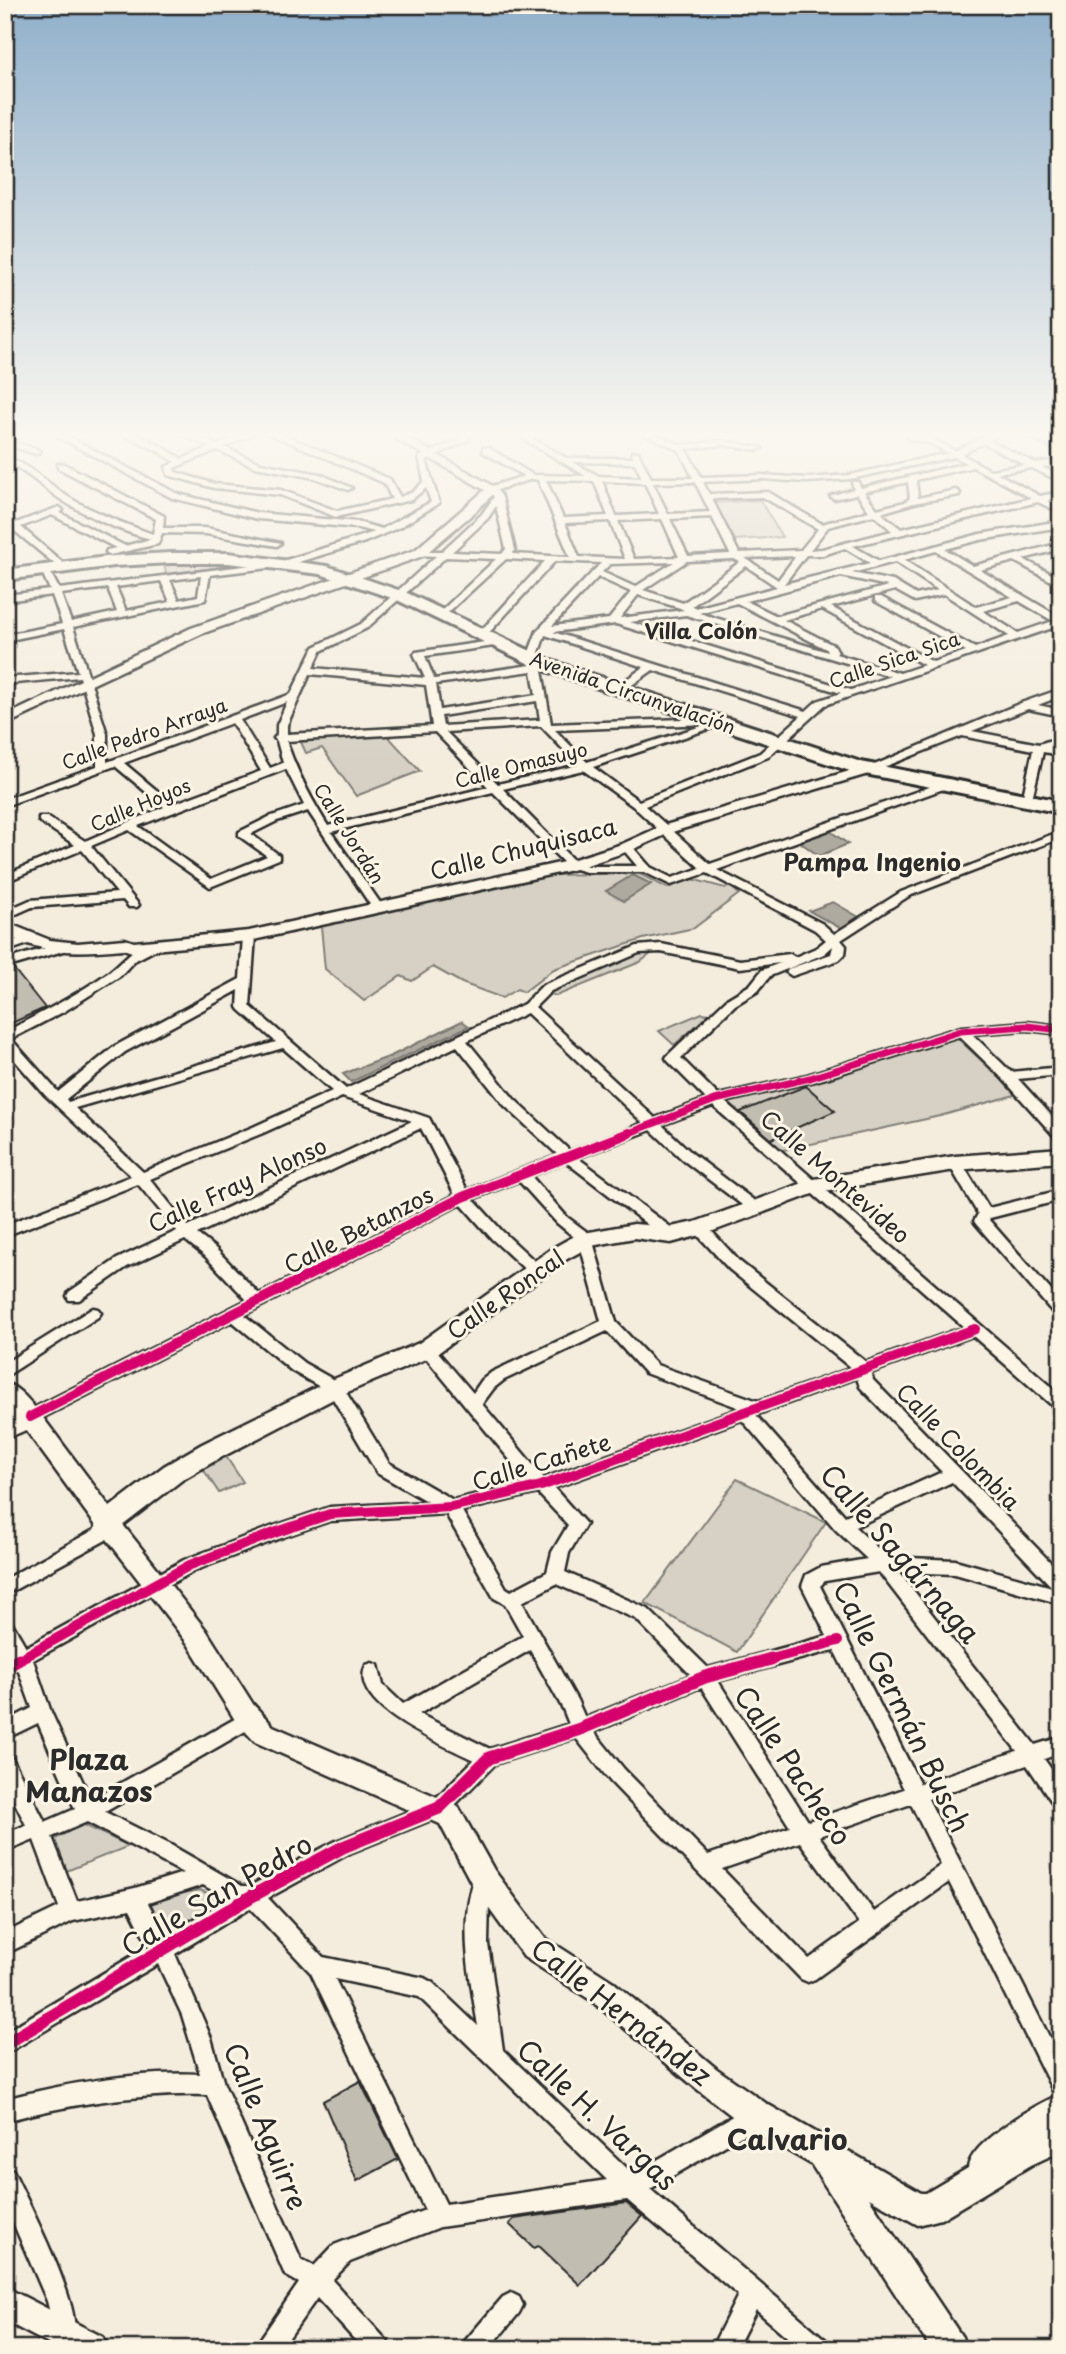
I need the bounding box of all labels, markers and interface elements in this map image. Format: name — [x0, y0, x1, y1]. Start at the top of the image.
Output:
district label: Villa Colón — [644, 614, 758, 646]
street label: Calle Sica Sica — [825, 624, 963, 694]
street label: Avenida Circunvalación — [527, 644, 739, 740]
street label: Calle Pedro Arraya — [57, 690, 231, 776]
street label: Calle Omasuyo — [452, 734, 590, 794]
street label: Calle Hoyos — [85, 770, 195, 838]
street label: Calle Jordán — [308, 777, 392, 889]
street label: Calle Chuquisaca — [426, 808, 621, 888]
district label: Pampa Ingenio — [783, 843, 961, 879]
street label: Calle Montevideo — [753, 1101, 919, 1251]
street label: Calle Fray Alonso — [142, 1127, 332, 1241]
street label: Calle Betanzos — [277, 1176, 439, 1282]
street label: Calle Roncal — [439, 1240, 571, 1348]
street label: Calle Colombia — [889, 1374, 1029, 1518]
street label: Calle Cañete — [467, 1423, 615, 1499]
street label: Calle Sagárnaga — [811, 1454, 992, 1653]
street label: Calle Germán Busch — [823, 1573, 983, 1839]
street label: Calle Pacheco — [724, 1676, 864, 1854]
district label: Plaza Manazos — [25, 1737, 153, 1812]
street label: Calle San Pedro — [112, 1822, 320, 1966]
street label: Calle Hernández — [522, 1926, 722, 2096]
street label: Calle H. Vargas — [508, 2028, 688, 2200]
street label: Calle Aguirre — [214, 2036, 320, 2216]
district label: Calvario — [727, 2117, 847, 2160]

